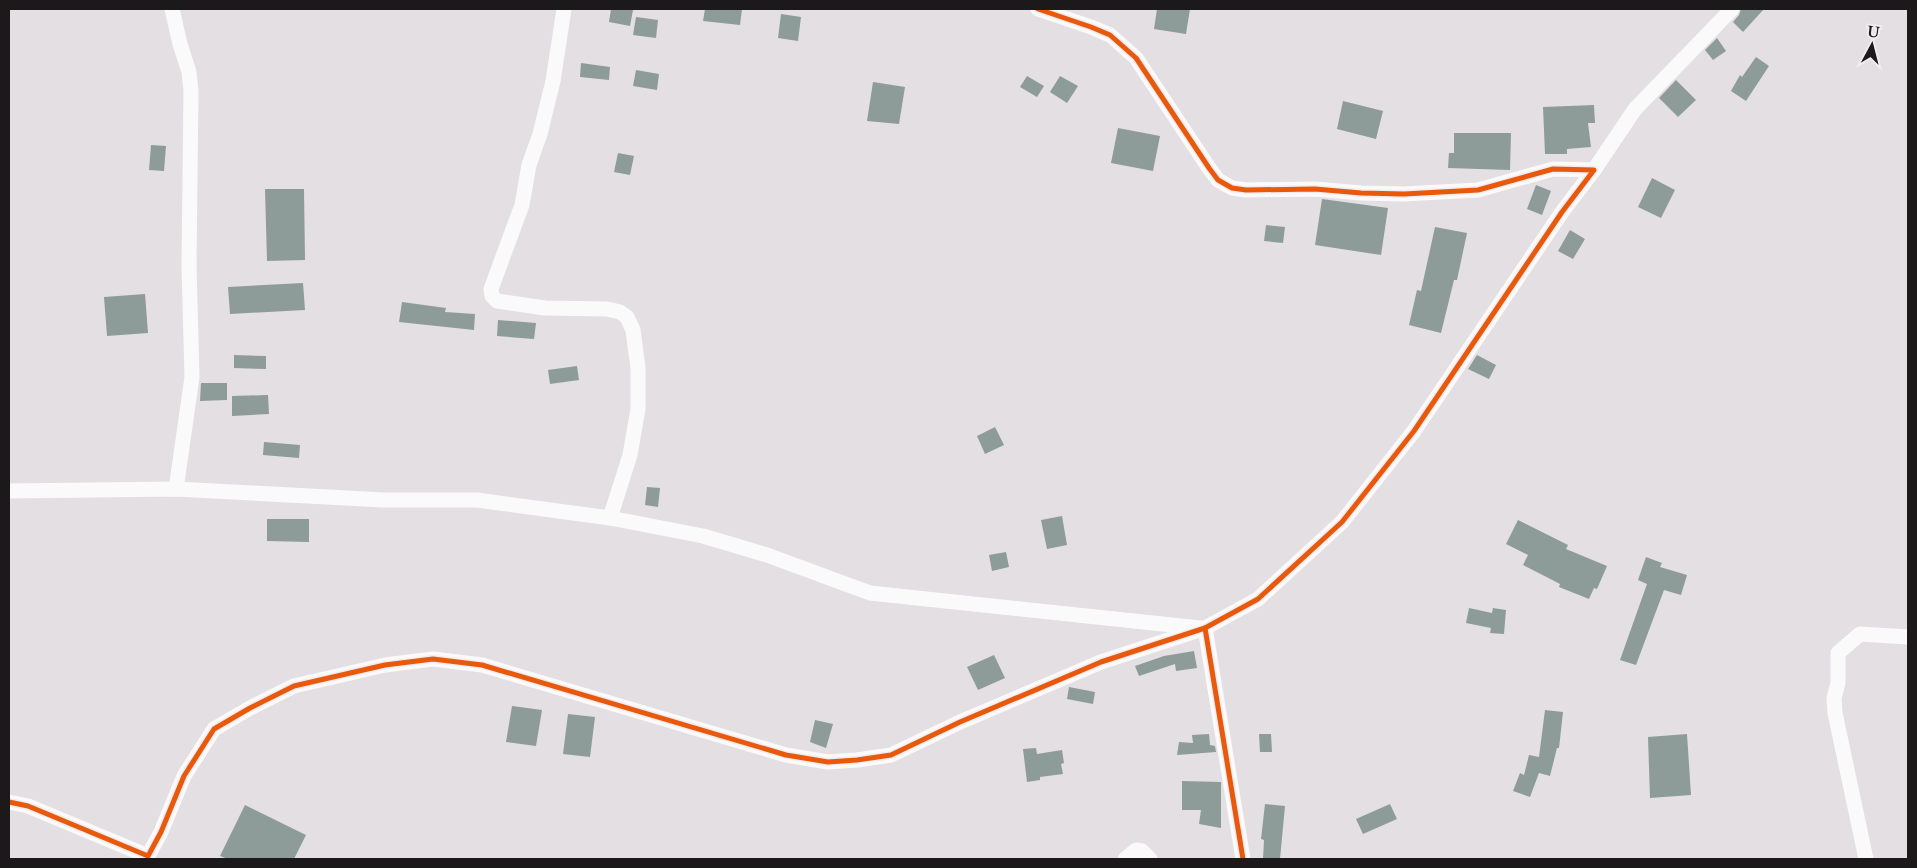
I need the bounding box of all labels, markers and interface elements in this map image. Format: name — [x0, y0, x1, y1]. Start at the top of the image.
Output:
north arrow — [1847, 20, 1897, 70]
text: U — [1866, 22, 1881, 42]

